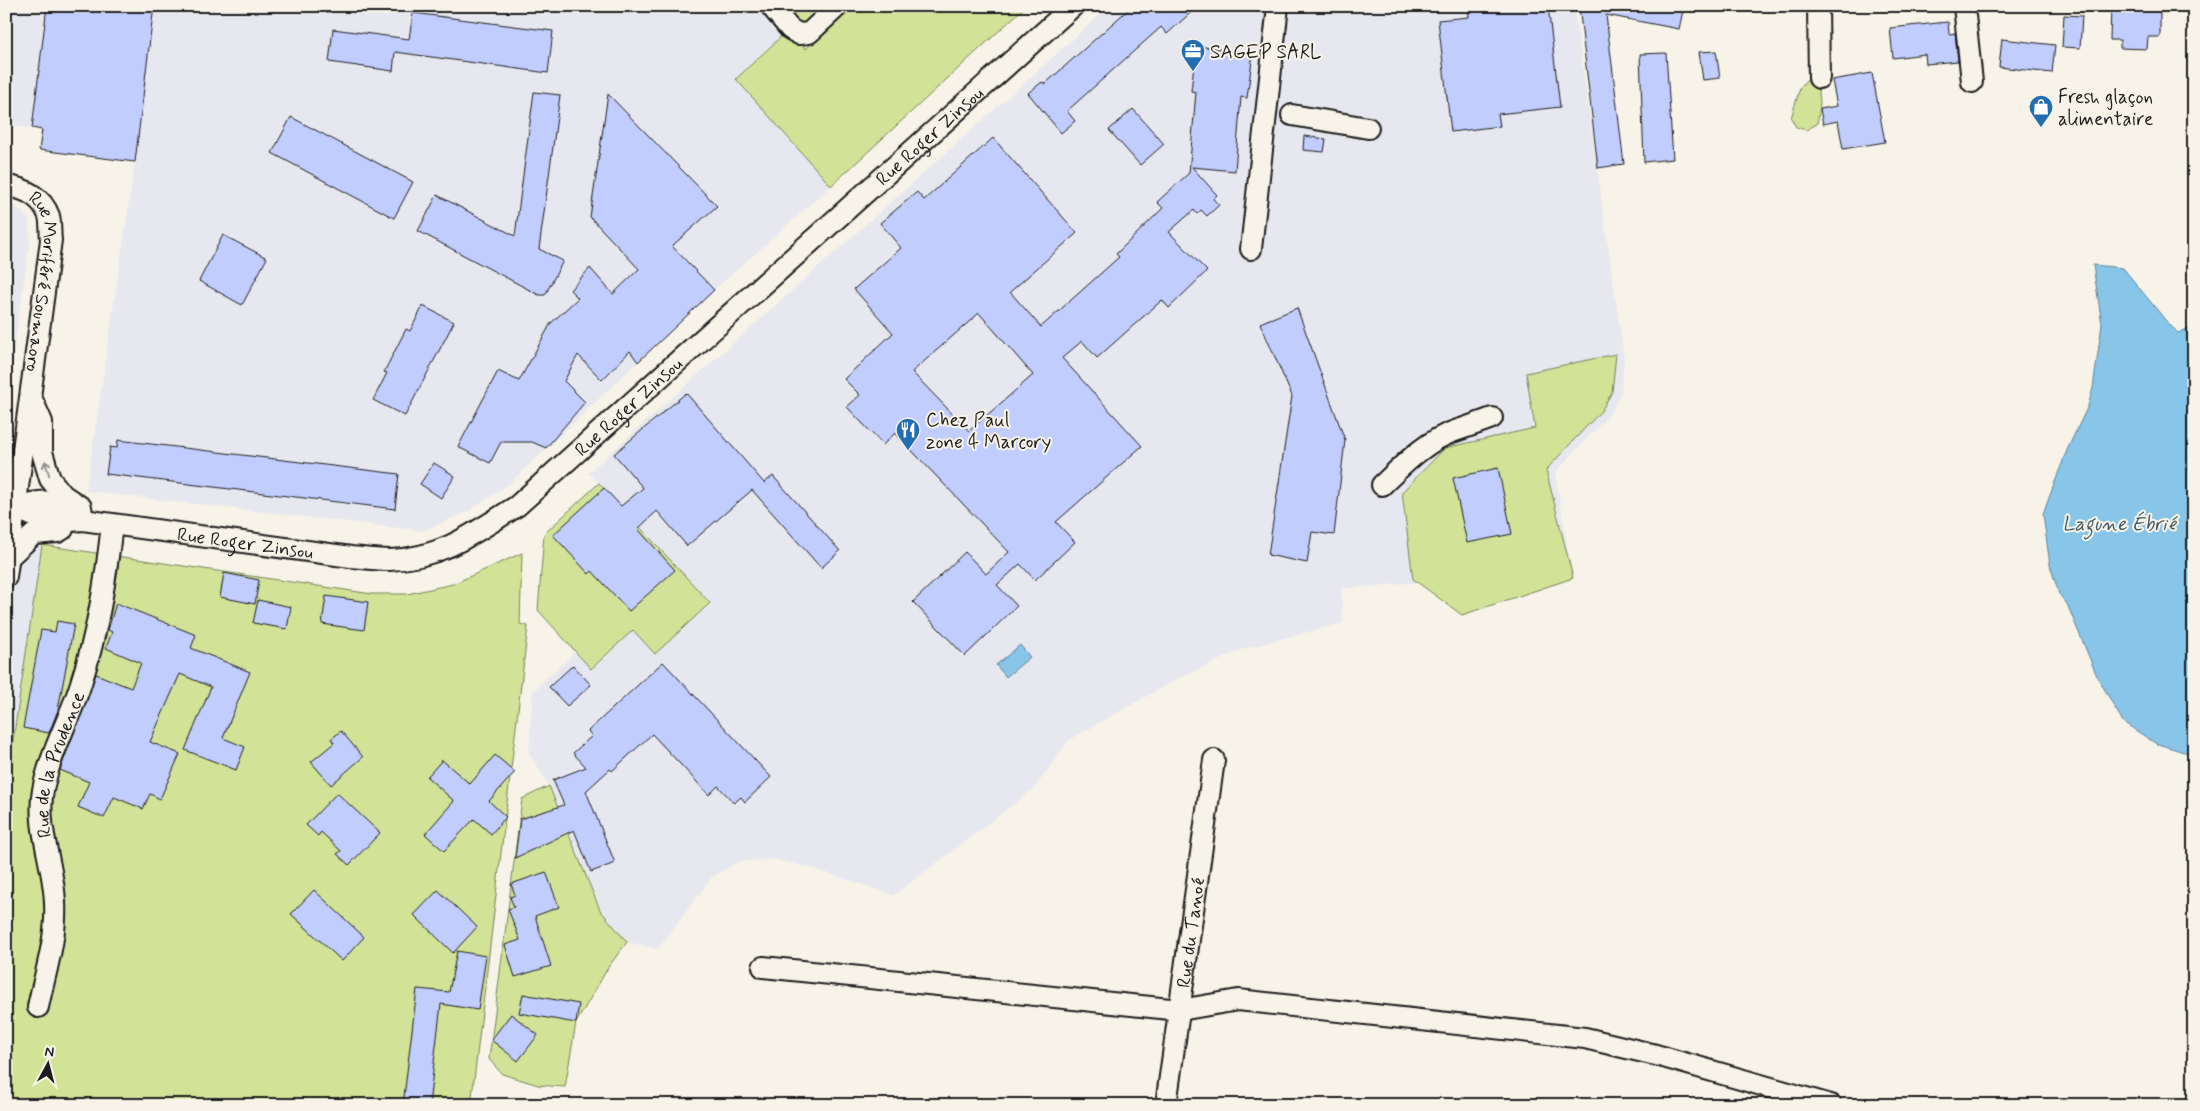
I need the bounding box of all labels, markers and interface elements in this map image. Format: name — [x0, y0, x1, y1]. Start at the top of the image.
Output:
office icon: SAGEP SARL — [1180, 38, 1206, 72]
place label: SAGEP SARL — [1210, 40, 1322, 65]
street label: Rue Roger Zinsou — [871, 81, 989, 192]
place label: Fresh glaçon alimentaire — [2058, 85, 2153, 132]
shop icon: Fresh glaçon alimentaire — [2028, 94, 2054, 128]
street label: Rue Moriféré Soumaoro — [19, 186, 62, 373]
street label: Rue Roger Zinsou — [570, 352, 688, 462]
place label: Chez Paul zone 4 Marcory — [926, 408, 1051, 455]
restaurant icon: Chez Paul zone 4 Marcory — [895, 417, 921, 451]
one-way arrow — [42, 460, 52, 476]
water label: Lagune Ébrié — [2062, 511, 2179, 540]
street label: Rue Roger Zinsou — [176, 522, 315, 566]
street label: Rue de la Prudence — [30, 688, 91, 840]
street label: Rue du Tanoé — [1171, 876, 1211, 990]
north arrow — [22, 1038, 72, 1088]
text: N — [44, 1043, 55, 1062]

